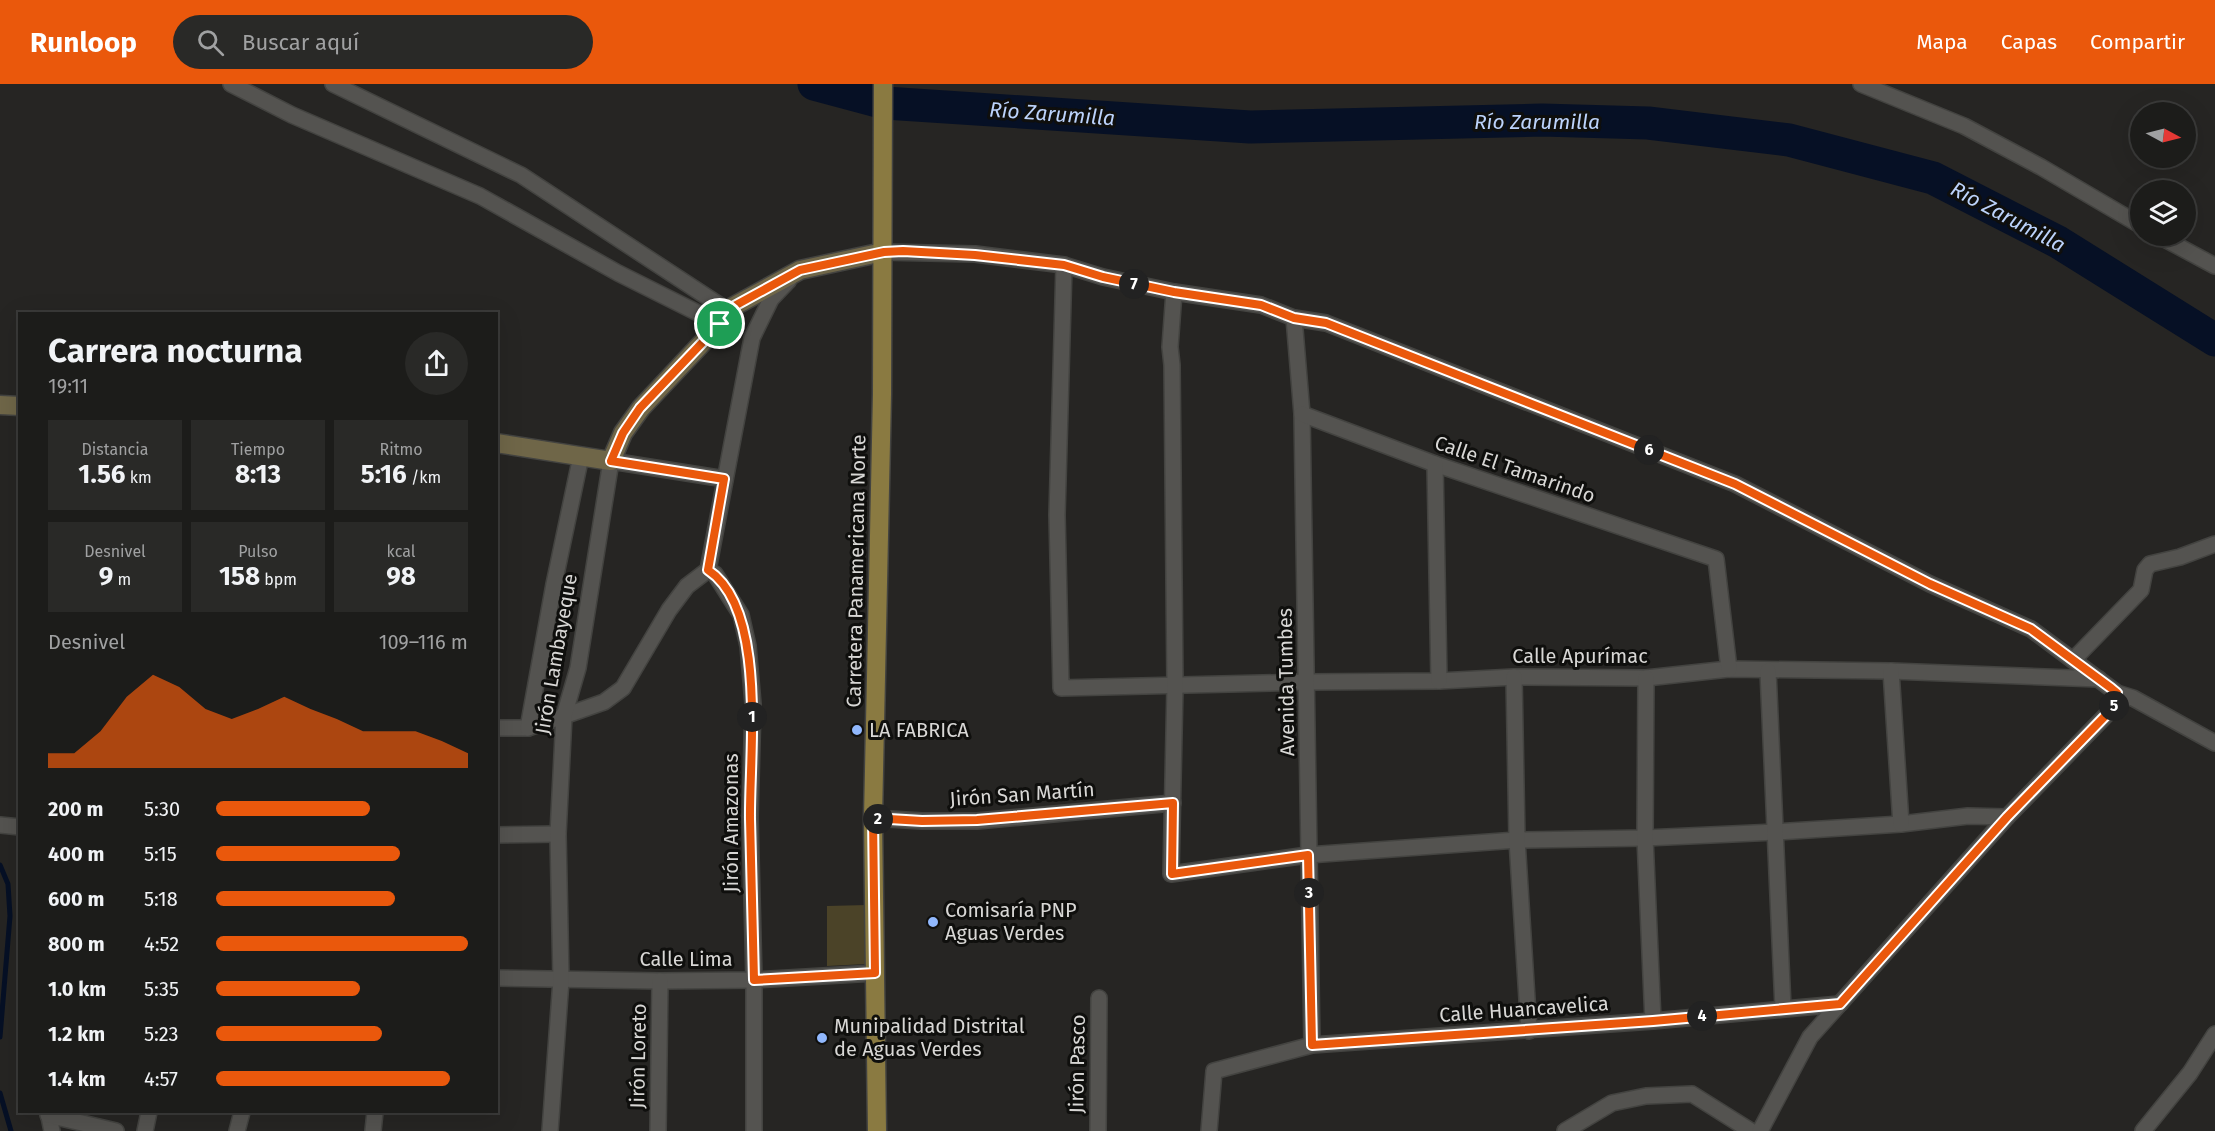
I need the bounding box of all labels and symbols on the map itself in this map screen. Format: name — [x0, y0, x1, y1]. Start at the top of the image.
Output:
water label: Río Zarumilla — [988, 97, 1116, 131]
north arrow — [2130, 102, 2196, 168]
water label: Río Zarumilla — [1474, 109, 1600, 135]
water label: Río Zarumilla — [1946, 176, 2070, 258]
pin: 7 — [1119, 269, 1149, 299]
pin — [694, 298, 745, 349]
street label: Calle El Tamarindo — [1432, 430, 1598, 508]
street label: Carretera Panamericana Norte — [842, 434, 870, 708]
pin: 6 — [1634, 435, 1664, 465]
street label: Jirón Lambayeque — [530, 572, 582, 736]
street label: Avenida Tumbes — [1273, 608, 1299, 756]
street label: Calle Apurímac — [1512, 644, 1648, 668]
pin: 5 — [2099, 691, 2129, 721]
pin: 1 — [737, 702, 767, 732]
place label: LA FABRICA — [869, 718, 969, 742]
marker: LA FABRICA — [850, 723, 864, 737]
street label: Jirón Amazonas — [719, 753, 743, 893]
street label: Jirón San Martín — [949, 777, 1095, 811]
pin: 2 — [863, 804, 893, 834]
pin: 3 — [1294, 878, 1324, 908]
place label: Comisaría PNP Aguas Verdes — [945, 898, 1077, 945]
marker: Comisaría PNP Aguas Verdes — [926, 915, 940, 929]
street label: Calle Lima — [639, 947, 733, 971]
street label: Calle Huancavelica — [1439, 991, 1609, 1027]
pin: 4 — [1687, 1001, 1717, 1031]
street label: Jirón Loreto — [625, 1003, 651, 1109]
place label: Munipalidad Distrital de Aguas Verdes — [834, 1014, 1025, 1061]
street label: Jirón Pasco — [1064, 1014, 1090, 1114]
marker: Munipalidad Distrital de Aguas Verdes — [815, 1031, 829, 1045]

